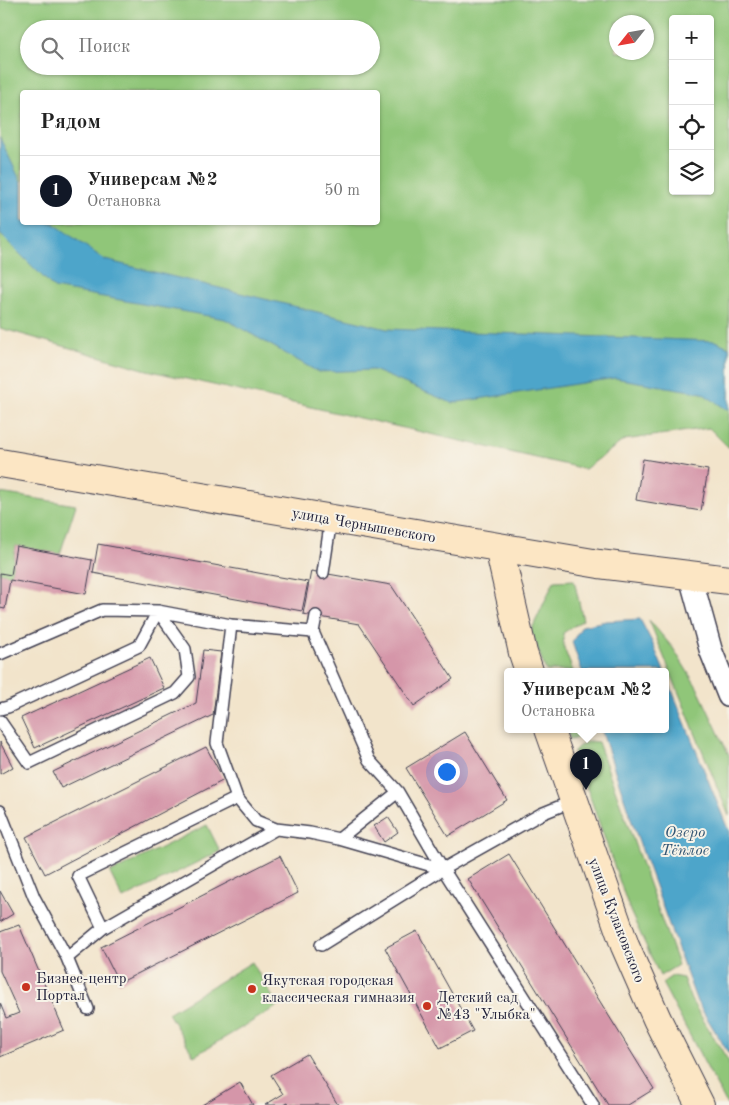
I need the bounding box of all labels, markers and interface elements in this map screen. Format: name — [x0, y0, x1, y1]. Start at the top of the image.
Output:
north arrow — [609, 15, 654, 60]
map controls — [669, 15, 714, 195]
button: + — [669, 15, 714, 60]
search box — [20, 20, 380, 75]
icon: search — [38, 34, 66, 62]
text: Поиск — [78, 38, 130, 57]
button: − — [669, 60, 714, 105]
button: locate — [669, 105, 714, 150]
text: Рядом — [40, 112, 101, 133]
button: layers — [669, 150, 714, 195]
text: Универсам №2 — [87, 171, 218, 190]
text: 1 — [51, 183, 61, 199]
text: 50 m — [324, 183, 360, 199]
text: Остановка — [87, 194, 161, 210]
street label: улица Чернышевского — [291, 506, 437, 547]
popup — [504, 668, 669, 733]
text: Универсам №2 — [521, 681, 652, 700]
text: Остановка — [521, 704, 595, 720]
pin: 1 — [570, 749, 602, 790]
your location — [434, 759, 460, 785]
water label: Озеро Тёплое — [661, 825, 710, 859]
street label: улица Кулаковского — [585, 856, 646, 985]
place label: Бизнес-центр Портал — [36, 972, 127, 1004]
place label: Якутская городская классическая гимназия — [262, 974, 415, 1006]
marker: Бизнес-центр Портал — [20, 981, 32, 993]
marker: Якутская городская классическая гимназия — [246, 983, 258, 995]
place label: Детский сад №43 "Улыбка" — [437, 991, 536, 1023]
marker: Детский сад №43 "Улыбка" — [421, 1000, 433, 1012]

